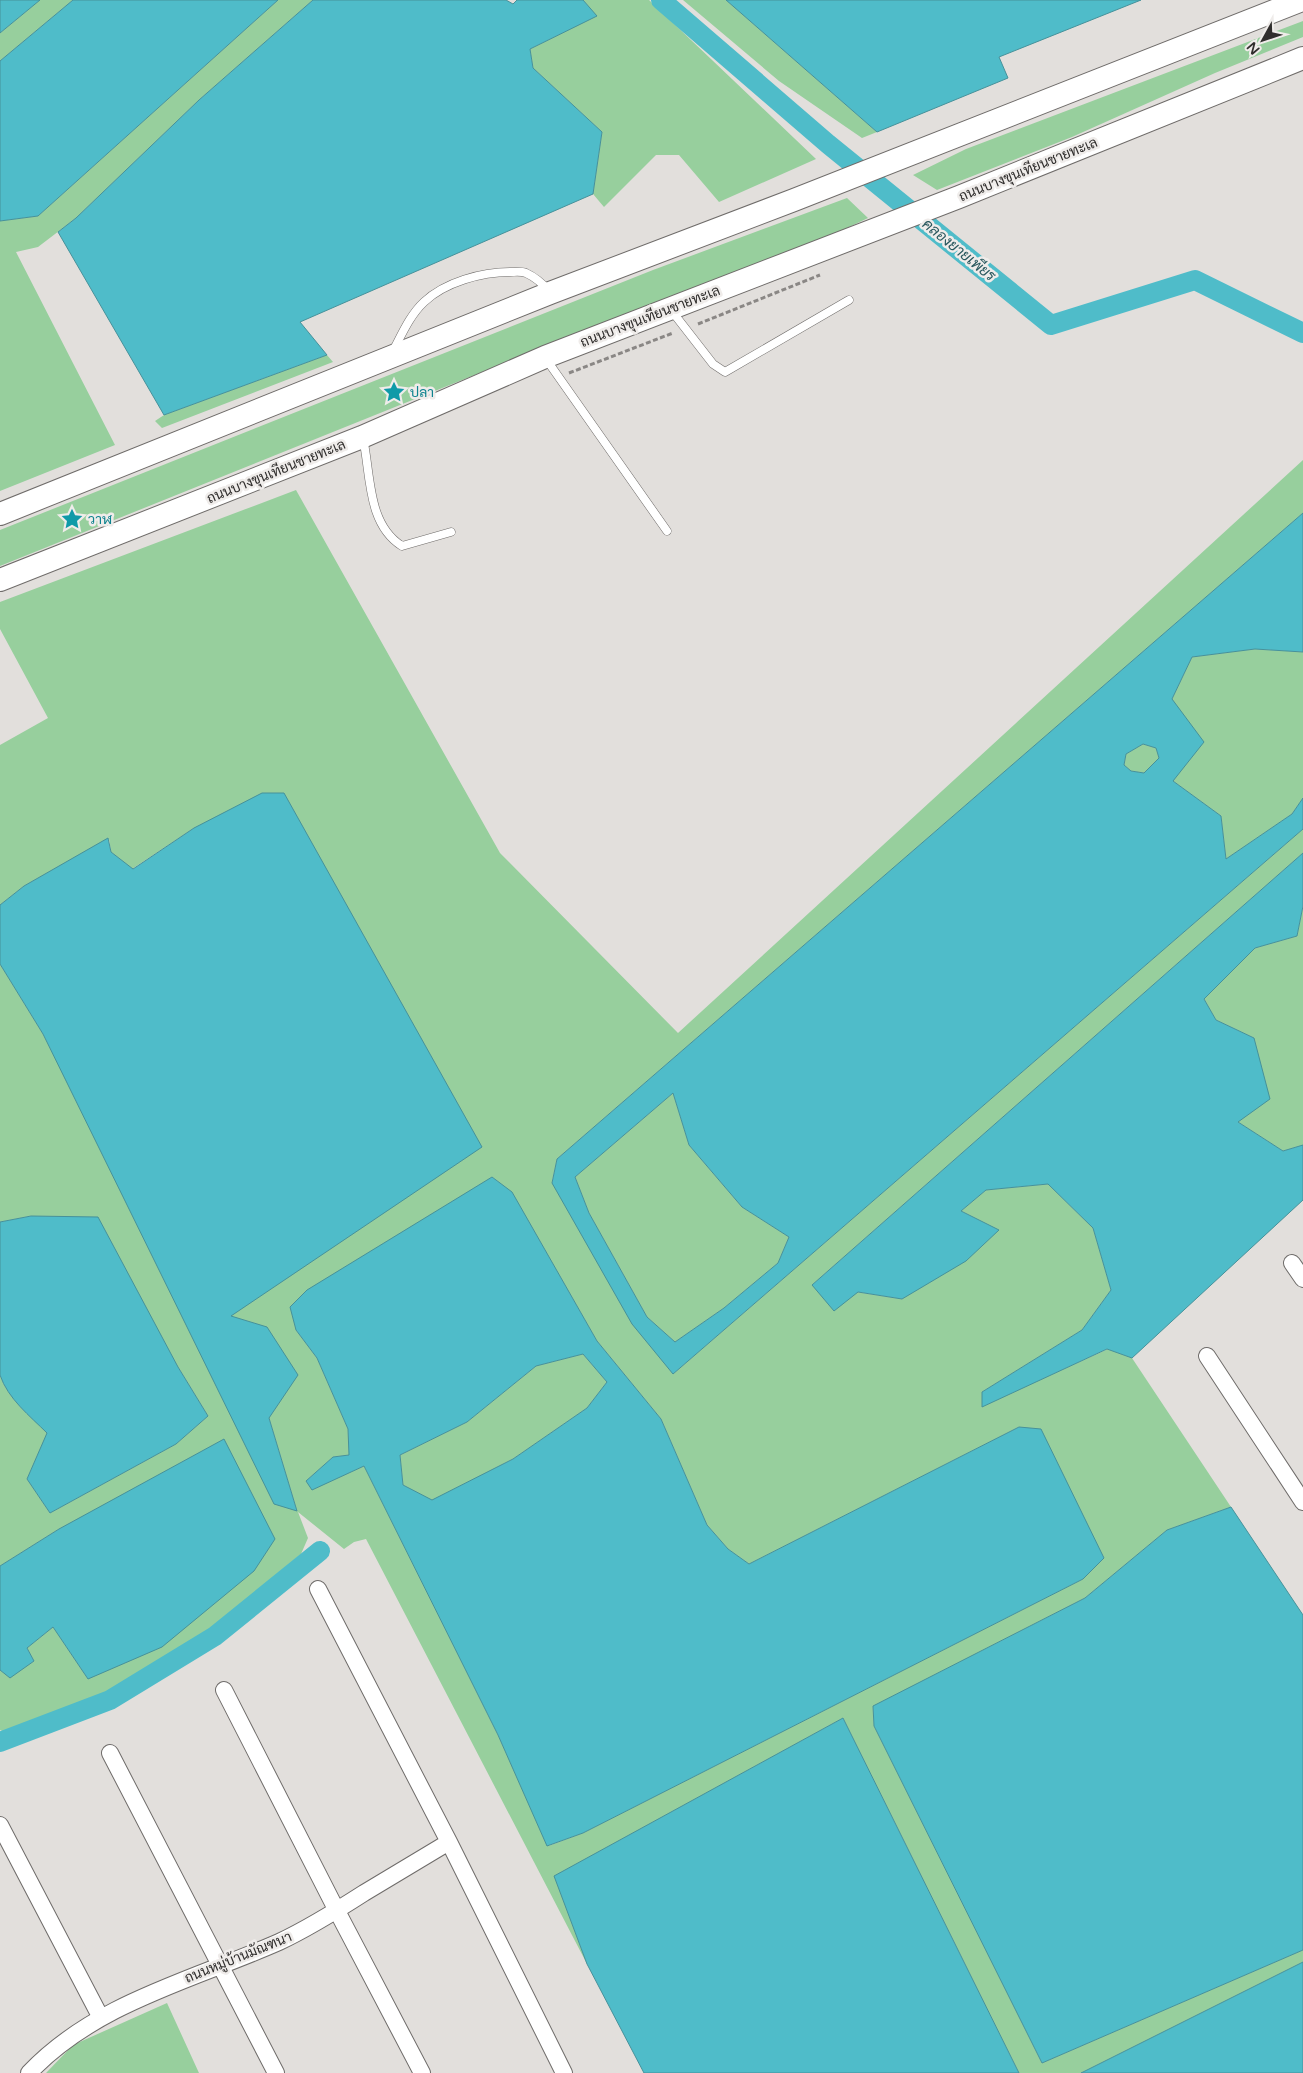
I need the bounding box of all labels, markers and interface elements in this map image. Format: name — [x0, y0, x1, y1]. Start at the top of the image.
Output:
north arrow — [1238, 15, 1288, 65]
text: N — [1243, 38, 1264, 58]
street label: ถนนบางขุนเทียนชายทะเล — [956, 133, 1100, 206]
water label: คลองยายเพียร — [919, 214, 1000, 285]
street label: ถนนบางขุนเทียนชายทะเล — [578, 281, 723, 352]
place icon: ปลา — [381, 379, 407, 405]
place label: ปลา — [410, 384, 434, 401]
street label: ถนนบางขุนเทียนชายทะเล — [204, 435, 348, 508]
place icon: วาฬ — [59, 506, 85, 532]
place label: วาฬ — [88, 511, 112, 528]
street label: ถนนหมู่บ้านมัณฑนา — [182, 1927, 295, 1988]

